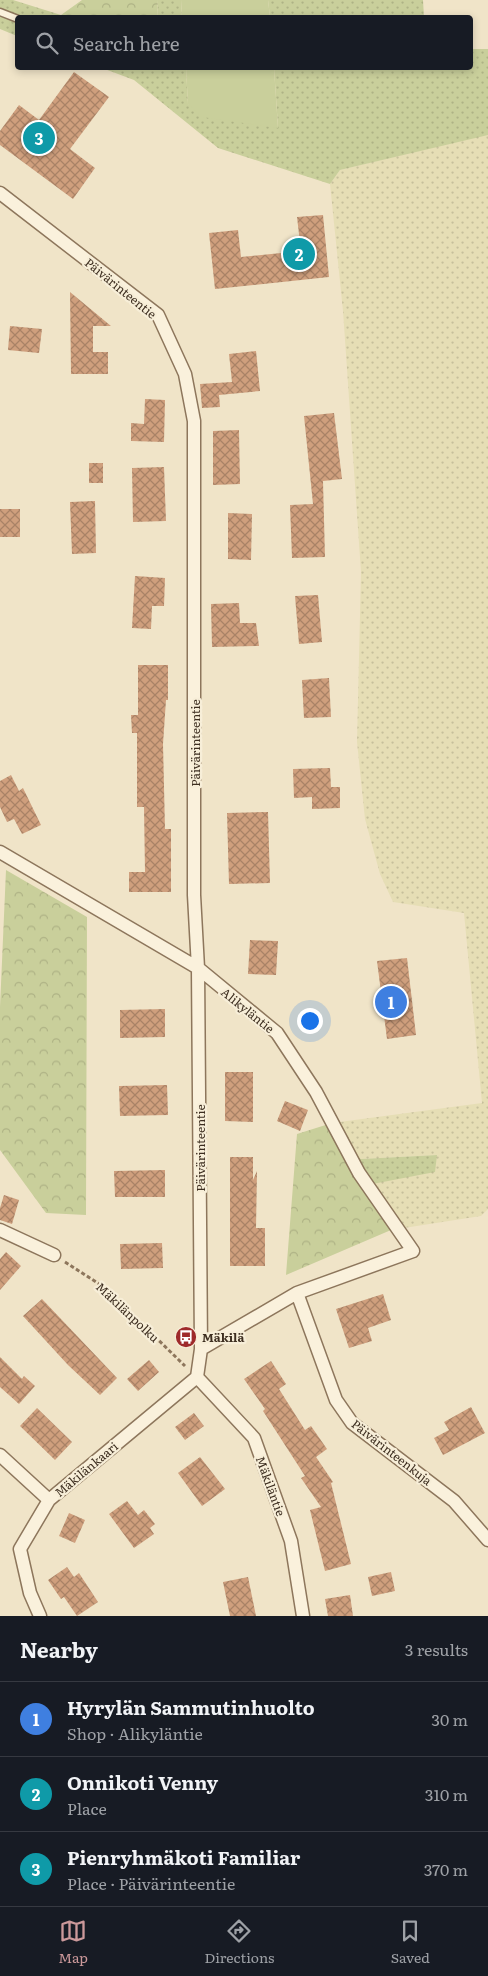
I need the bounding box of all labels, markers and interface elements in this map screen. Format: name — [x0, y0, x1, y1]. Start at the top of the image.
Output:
search box — [15, 15, 473, 70]
icon: search — [33, 29, 61, 57]
text: Search here — [73, 29, 180, 57]
pin: 3 — [23, 119, 55, 157]
pin: 2 — [283, 235, 315, 273]
street label: Päivärinteentie — [81, 253, 161, 323]
street label: Päivärinteentie — [186, 699, 204, 787]
street label: Alikyläntie — [218, 983, 278, 1037]
pin: 1 — [375, 983, 407, 1021]
your location — [297, 1008, 323, 1034]
street label: Päivärinteentie — [191, 1104, 209, 1192]
street label: Mäkilänpolku — [92, 1278, 164, 1346]
bus stop icon: Mäkilä — [174, 1325, 198, 1349]
place label: Mäkilä — [202, 1328, 244, 1346]
street label: Päivärinteenkuja — [348, 1415, 436, 1489]
street label: Mäkilänkaari — [50, 1437, 122, 1501]
street label: Mäkiläntie — [252, 1454, 290, 1518]
text: Nearby — [20, 1633, 98, 1664]
text: 3 results — [405, 1637, 468, 1661]
text: Hyrylän Sammutinhuolto — [67, 1693, 315, 1721]
text: 1 — [33, 1707, 39, 1731]
text: 30 m — [431, 1707, 468, 1731]
text: Shop · Alikyläntie — [67, 1721, 203, 1745]
text: Onnikoti Venny — [67, 1768, 218, 1796]
text: 2 — [32, 1782, 40, 1806]
text: 310 m — [425, 1782, 468, 1806]
text: Place — [67, 1796, 107, 1820]
text: Pienryhmäkoti Familiar — [67, 1843, 300, 1871]
text: 3 — [32, 1857, 40, 1881]
text: 370 m — [424, 1857, 468, 1881]
text: Place · Päivärinteentie — [67, 1871, 235, 1895]
tab: Map — [58, 1917, 88, 1967]
tab: Directions — [204, 1917, 274, 1967]
tab: Saved — [391, 1917, 430, 1967]

